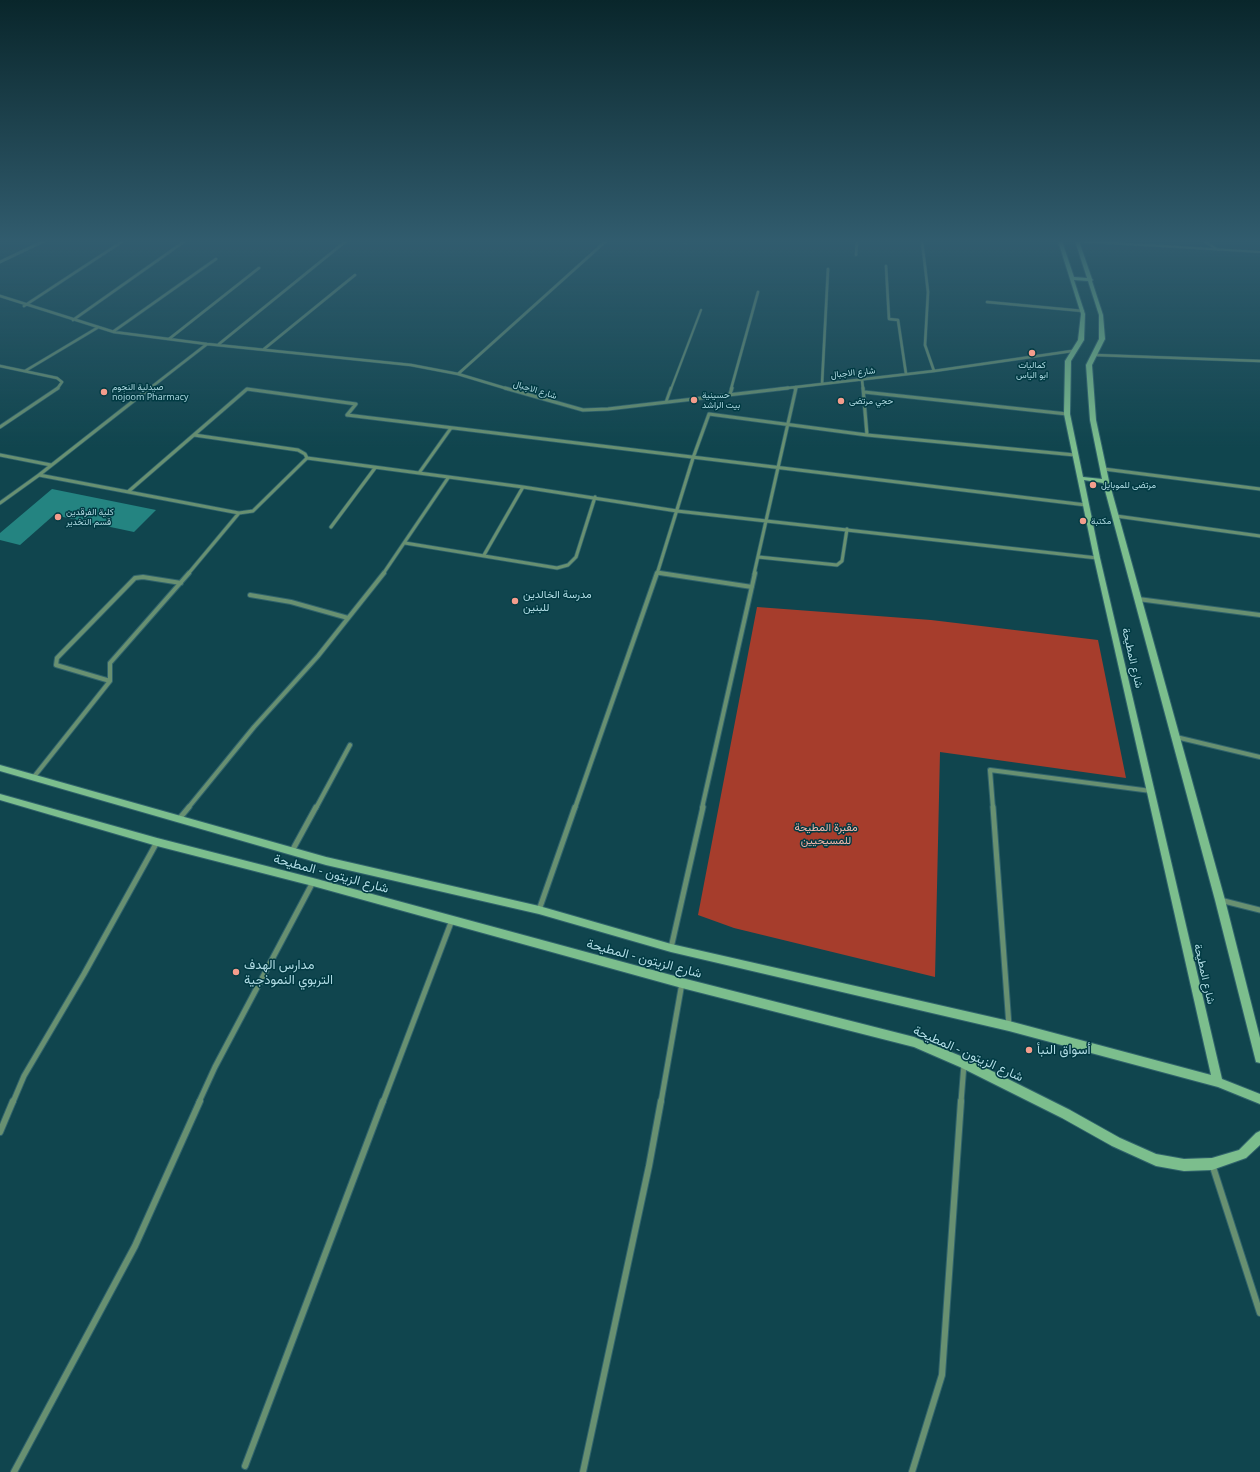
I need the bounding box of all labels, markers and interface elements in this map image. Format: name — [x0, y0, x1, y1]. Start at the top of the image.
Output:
marker: كماليات ابو الياس — [1027, 348, 1037, 358]
place label: كماليات ابو الياس — [1016, 360, 1048, 381]
street label: شارع الاجبال — [830, 365, 876, 381]
street label: شارع الاجبال — [512, 378, 558, 402]
place label: صيدلية النجوم nojoom Pharmacy — [112, 382, 188, 403]
marker: صيدلية النجوم nojoom Pharmacy — [99, 387, 109, 397]
place label: حسينية بيت الراشد — [702, 390, 740, 411]
marker: حسينية بيت الراشد — [689, 395, 699, 405]
marker: حجي مرتضى — [836, 396, 846, 406]
place label: حجي مرتضى — [849, 396, 893, 406]
marker: مرتضى للموبايل — [1088, 480, 1098, 490]
place label: مرتضى للموبايل — [1101, 480, 1156, 490]
place label: كلية الفرقدين قسم التخدير — [66, 507, 114, 528]
marker: كلية الفرقدين قسم التخدير — [53, 512, 63, 522]
marker: مكتبة — [1078, 516, 1088, 526]
place label: مكتبة — [1091, 516, 1111, 526]
place label: مدرسة الخالدين للبنين — [523, 588, 592, 614]
marker: مدرسة الخالدين للبنين — [510, 596, 520, 606]
street label: شارع المطيحة — [1119, 626, 1145, 690]
park label: مقبرة المطيحة للمسيحيين — [794, 821, 858, 847]
street label: شارع الزيتون - المطيحة — [272, 851, 390, 897]
street label: شارع الزيتون - المطيحة — [585, 936, 703, 982]
street label: شارع المطيحة — [1191, 942, 1217, 1006]
place label: مدارس الهدف التربوي النموذجية — [244, 957, 333, 988]
marker: مدارس الهدف التربوي النموذجية — [231, 967, 241, 977]
street label: شارع الزيتون - المطيحة — [911, 1023, 1025, 1085]
place label: أسواق النبأ — [1037, 1042, 1090, 1058]
marker: أسواق النبأ — [1024, 1045, 1034, 1055]

